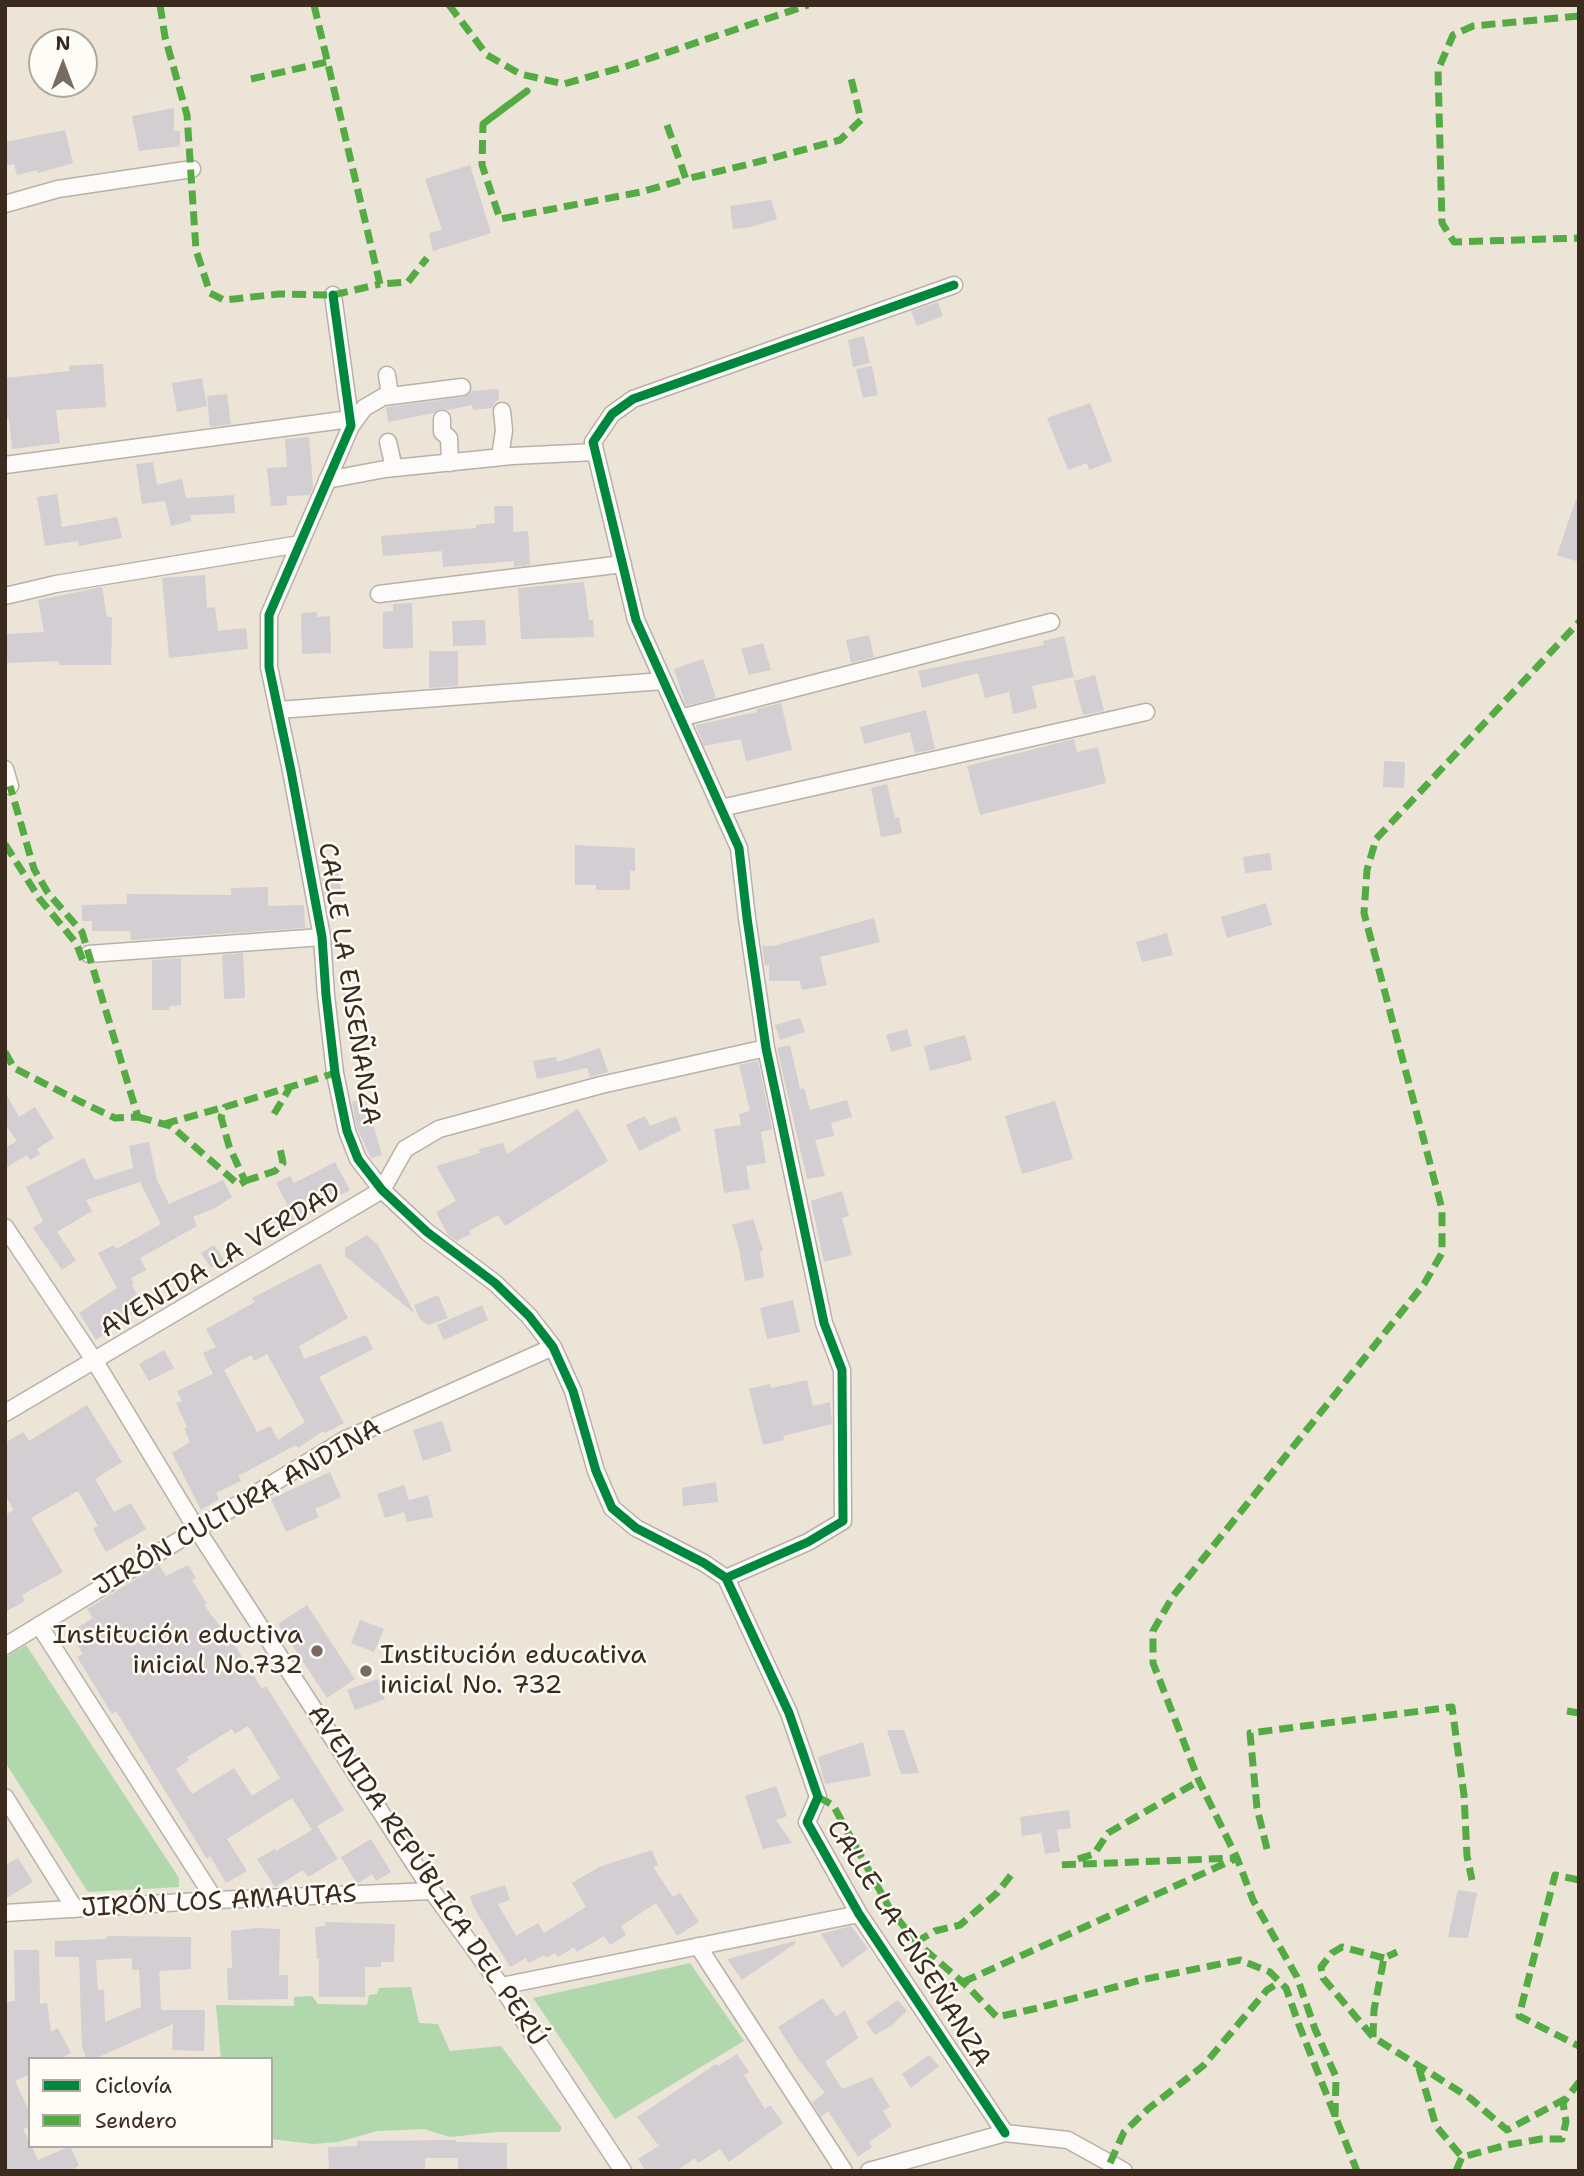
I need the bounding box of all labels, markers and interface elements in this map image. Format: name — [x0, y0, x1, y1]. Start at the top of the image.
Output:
north arrow — [28, 28, 98, 98]
text: N — [55, 31, 71, 56]
street label: CALLE LA ENSEÑANZA — [310, 841, 386, 1127]
street label: AVENIDA LA VERDAD — [95, 1177, 347, 1345]
street label: JIRÓN CULTURA ANDINA — [89, 1413, 387, 1603]
place label: Institución eductiva inicial No.732 — [53, 1620, 303, 1682]
place label: Institución educativa inicial No. 732 — [380, 1640, 647, 1702]
marker: Institución eductiva inicial No.732 — [309, 1643, 325, 1659]
marker: Institución educativa inicial No. 732 — [358, 1663, 374, 1679]
street label: AVENIDA REPÚBLICA DEL PERÚ — [300, 1700, 552, 2052]
street label: CALLE LA ENSEÑANZA — [819, 1815, 997, 2073]
street label: JIRÓN LOS AMAUTAS — [80, 1879, 358, 1925]
legend — [28, 2057, 273, 2148]
text: Ciclovía — [95, 2072, 172, 2100]
text: Sendero — [95, 2107, 177, 2135]

